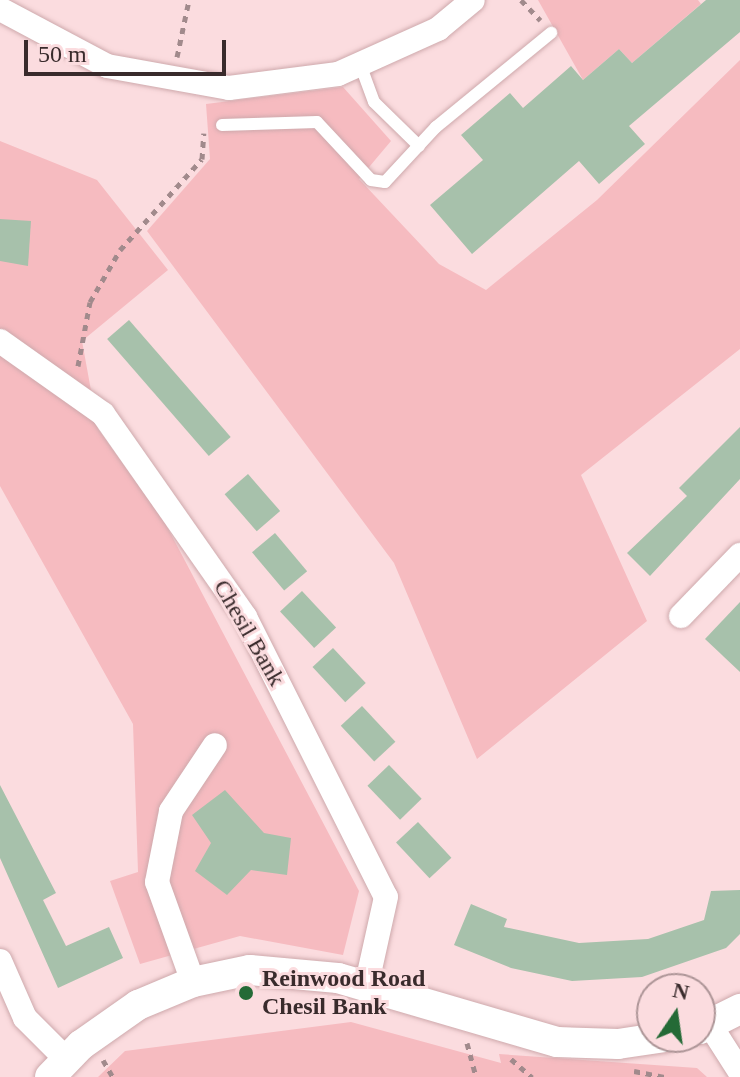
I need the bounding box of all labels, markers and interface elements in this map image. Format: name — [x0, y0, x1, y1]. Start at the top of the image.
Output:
scale bar — [28, 24, 230, 74]
text: 50 m — [38, 41, 87, 67]
street label: Chesil Bank — [207, 575, 291, 691]
place label: Reinwood Road Chesil Bank — [262, 965, 425, 1021]
north arrow — [636, 973, 716, 1053]
text: N — [671, 977, 692, 1005]
marker: Reinwood Road Chesil Bank — [237, 984, 255, 1002]

